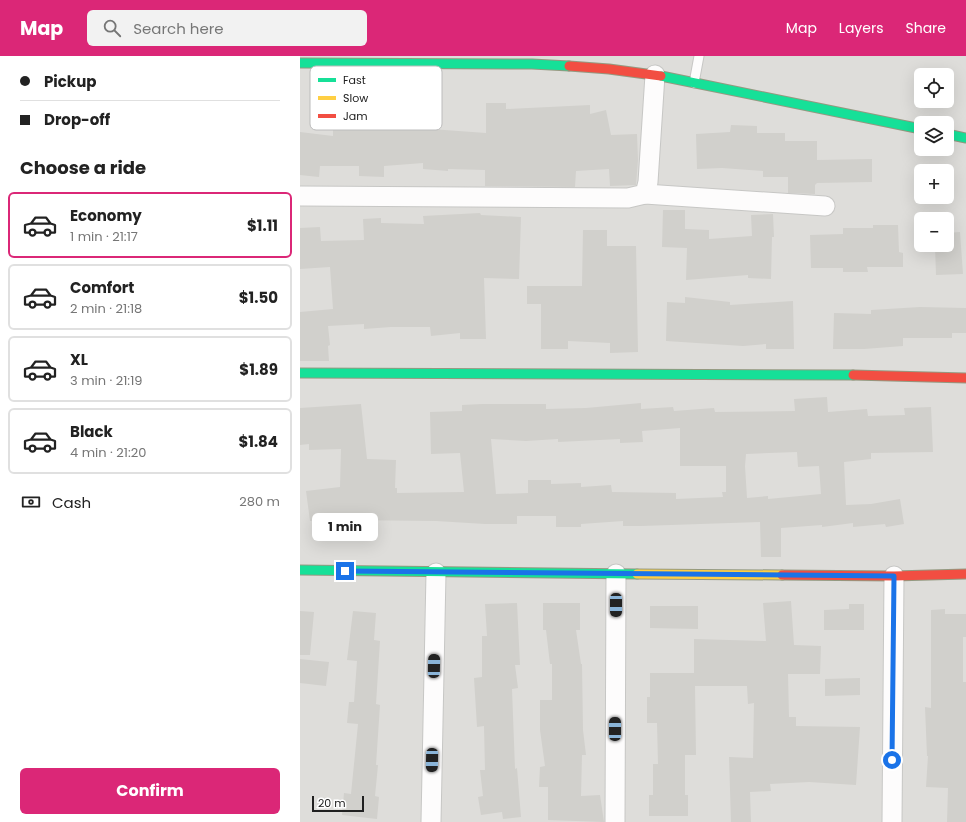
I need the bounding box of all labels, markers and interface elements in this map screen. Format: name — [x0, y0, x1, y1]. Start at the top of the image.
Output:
search box — [87, 10, 367, 46]
text: Map — [20, 15, 63, 42]
icon: search — [101, 17, 123, 39]
text: Search here — [133, 18, 224, 39]
text: Map — [786, 18, 817, 38]
text: Layers — [839, 18, 883, 38]
text: Share — [905, 18, 946, 38]
legend — [310, 66, 442, 130]
map controls — [914, 68, 954, 252]
button: locate — [914, 68, 954, 108]
text: Pickup — [44, 71, 96, 92]
text: Fast — [343, 72, 366, 88]
text: Slow — [343, 90, 368, 106]
text: Jam — [343, 108, 368, 124]
text: Drop-off — [44, 109, 110, 130]
button: layers — [914, 116, 954, 156]
text: Choose a ride — [20, 155, 146, 180]
button: + — [914, 164, 954, 204]
text: Economy — [70, 205, 142, 226]
icon: car — [22, 207, 58, 243]
button: − — [914, 212, 954, 252]
text: $1.11 — [247, 215, 278, 236]
text: 1 min · 21:17 — [70, 227, 138, 246]
text: Comfort — [70, 277, 134, 298]
icon: car — [22, 279, 58, 315]
text: $1.50 — [239, 287, 278, 308]
text: 2 min · 21:18 — [70, 299, 142, 318]
text: XL — [70, 349, 88, 370]
icon: car — [22, 351, 58, 387]
text: $1.89 — [239, 359, 278, 380]
text: 3 min · 21:19 — [70, 371, 143, 390]
text: Black — [70, 421, 113, 442]
icon: car — [22, 423, 58, 459]
text: $1.84 — [238, 431, 278, 452]
text: 4 min · 21:20 — [70, 443, 146, 462]
icon: cash — [20, 491, 42, 513]
text: Cash — [52, 492, 91, 513]
text: 280 m — [239, 492, 280, 511]
callout: 1 min — [312, 513, 378, 541]
text: 1 min — [328, 517, 362, 536]
route end — [336, 562, 354, 580]
car — [610, 593, 622, 617]
car — [428, 654, 440, 678]
car — [609, 717, 621, 741]
car — [426, 748, 438, 772]
route start — [883, 751, 901, 769]
button: Confirm — [20, 768, 280, 814]
scale bar — [312, 794, 364, 813]
text: 20 m — [318, 795, 346, 811]

